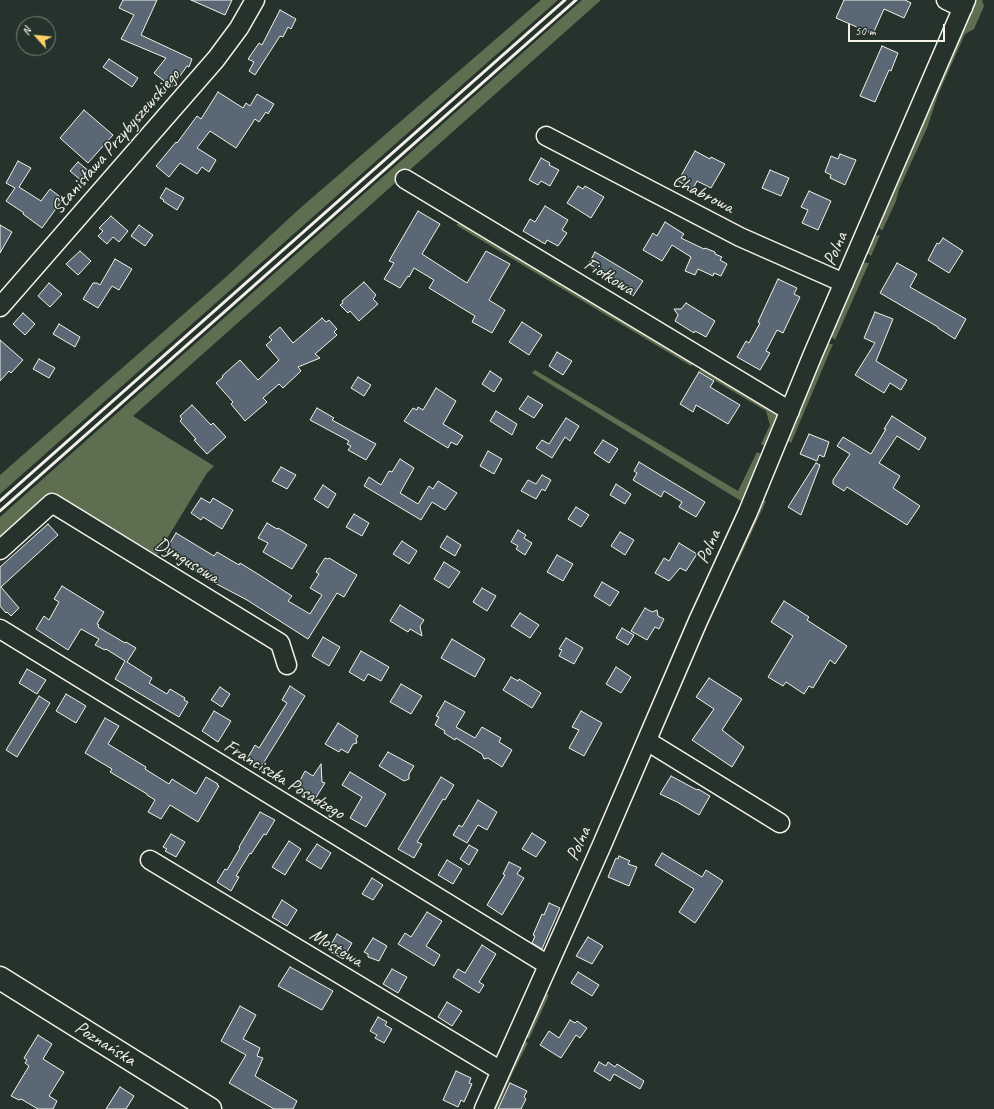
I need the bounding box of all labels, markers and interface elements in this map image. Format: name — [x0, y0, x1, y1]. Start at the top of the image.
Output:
north arrow — [16, 16, 56, 56]
scale bar — [850, 16, 947, 42]
text: 50 m — [855, 23, 875, 39]
text: N — [18, 25, 34, 37]
street label: Stanisława Przybyszewskiego — [47, 65, 185, 219]
street label: Chabrowa — [669, 169, 737, 219]
street label: Polna — [819, 229, 853, 269]
street label: Fiołkowa — [580, 253, 638, 301]
street label: Polna — [692, 527, 726, 567]
street label: Dyngusowa — [151, 533, 223, 589]
street label: Franciszka Posadzego — [220, 735, 348, 825]
street label: Polna — [562, 824, 596, 864]
street label: Mostowa — [305, 923, 367, 973]
street label: Poznańska — [70, 1016, 140, 1072]

